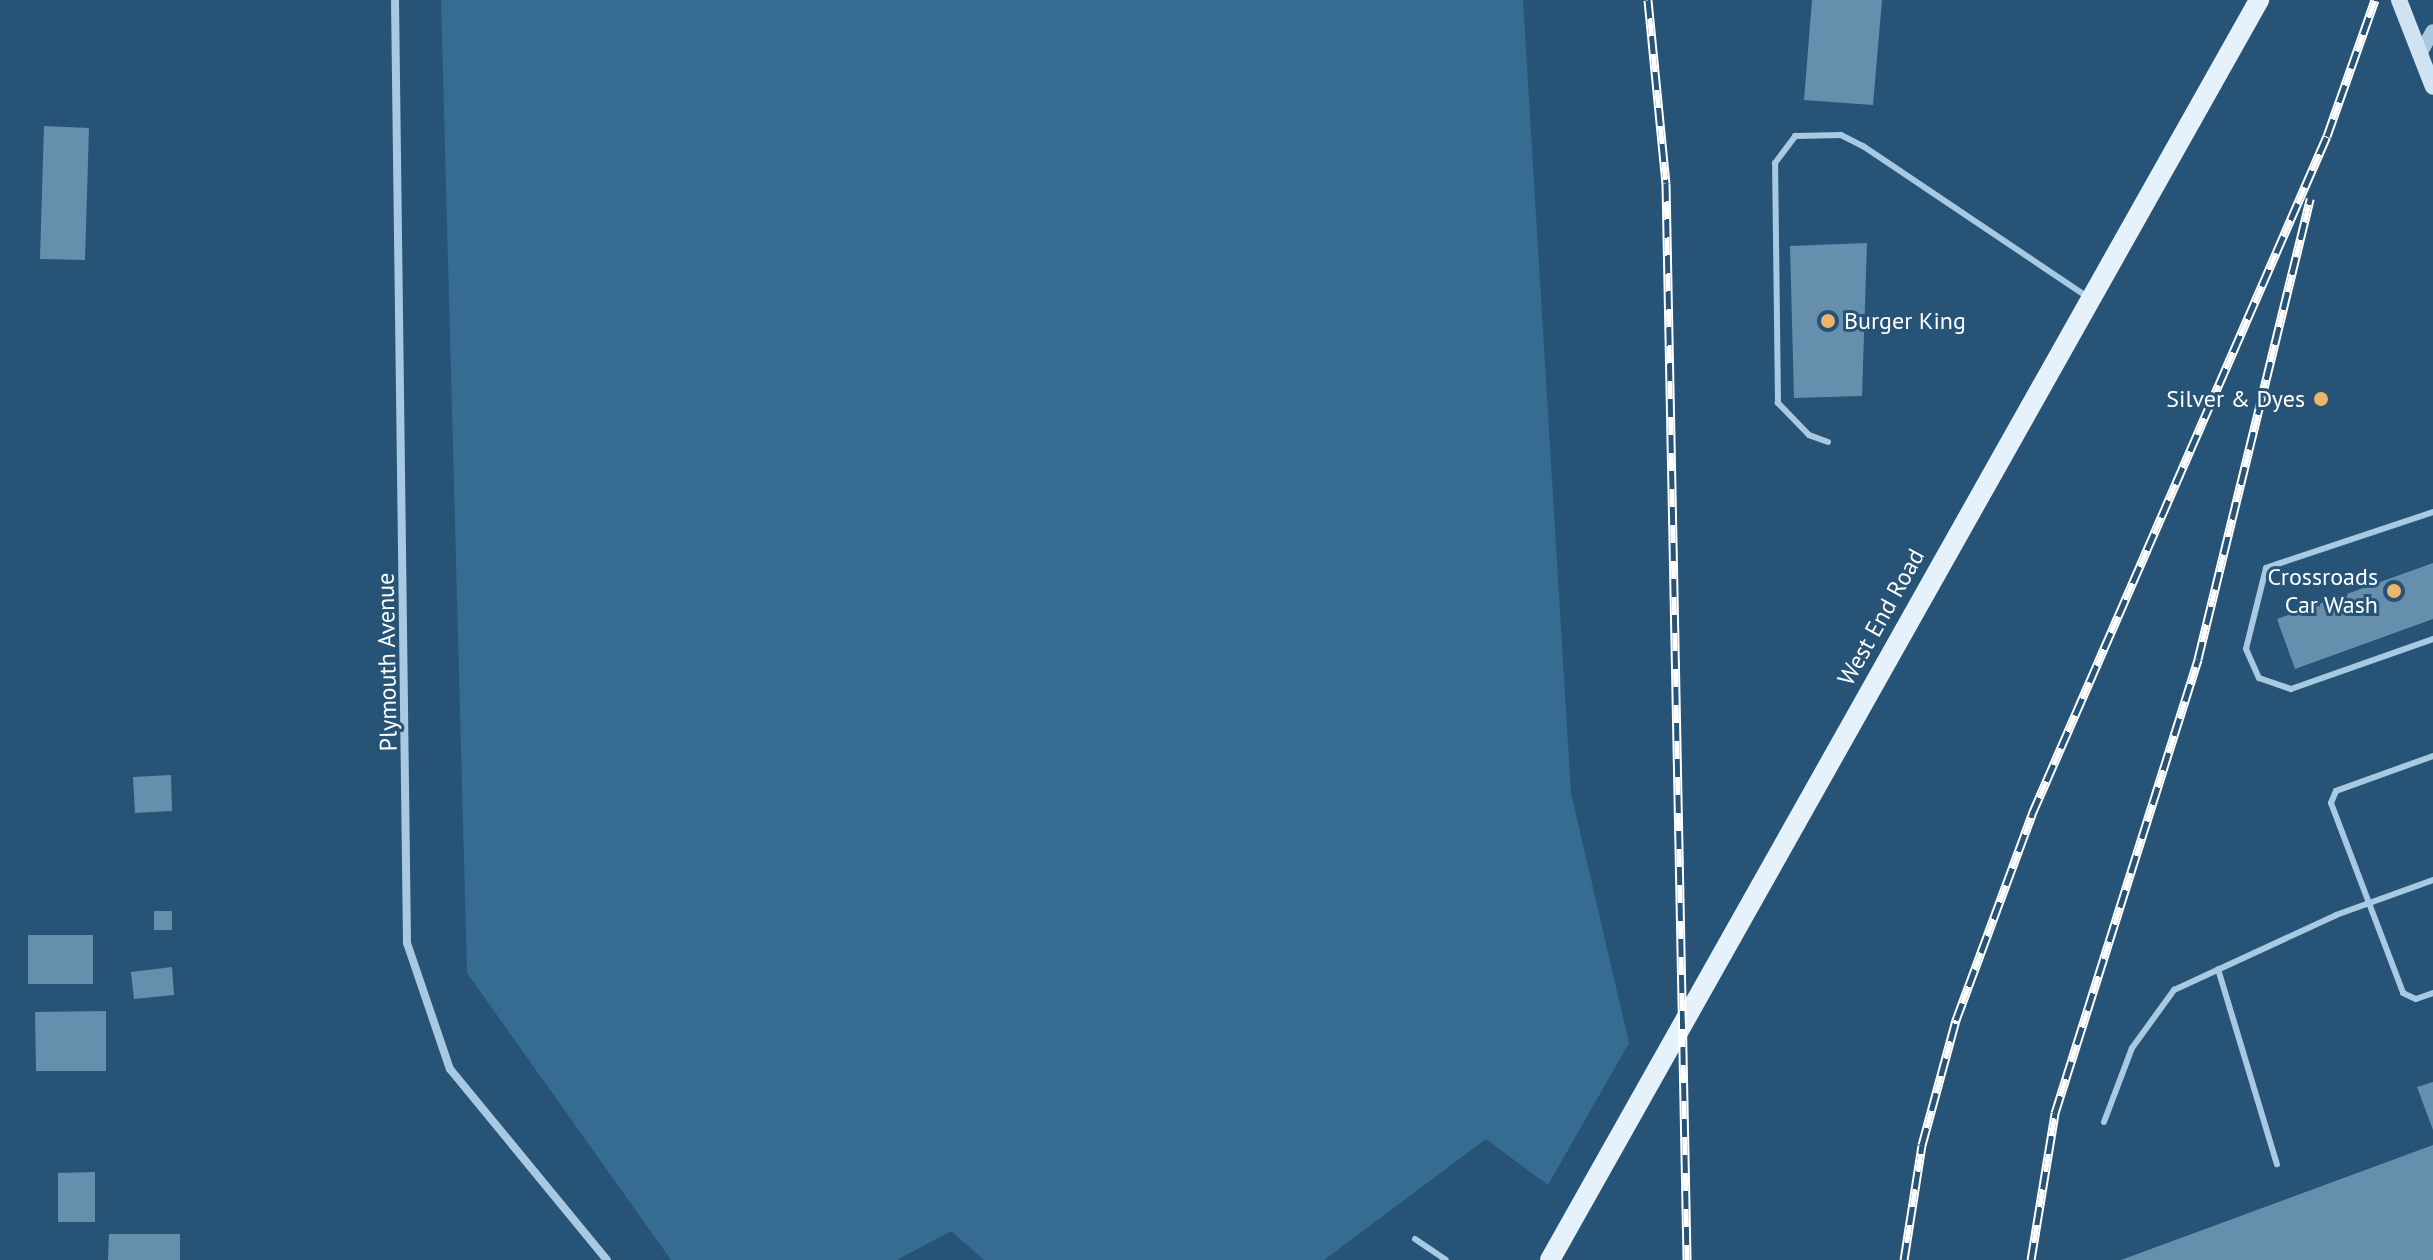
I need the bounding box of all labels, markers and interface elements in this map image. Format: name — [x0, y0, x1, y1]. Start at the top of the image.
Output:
place label: Burger King — [1844, 307, 1966, 335]
marker: Burger King — [1819, 312, 1837, 330]
place label: Silver & Dyes — [2166, 385, 2305, 413]
marker: Silver & Dyes — [2312, 390, 2330, 408]
street label: West End Road — [1832, 544, 1930, 690]
place label: Crossroads Car Wash — [2268, 563, 2378, 619]
street label: Plymouth Avenue — [371, 572, 403, 752]
marker: Crossroads Car Wash — [2385, 582, 2403, 600]

